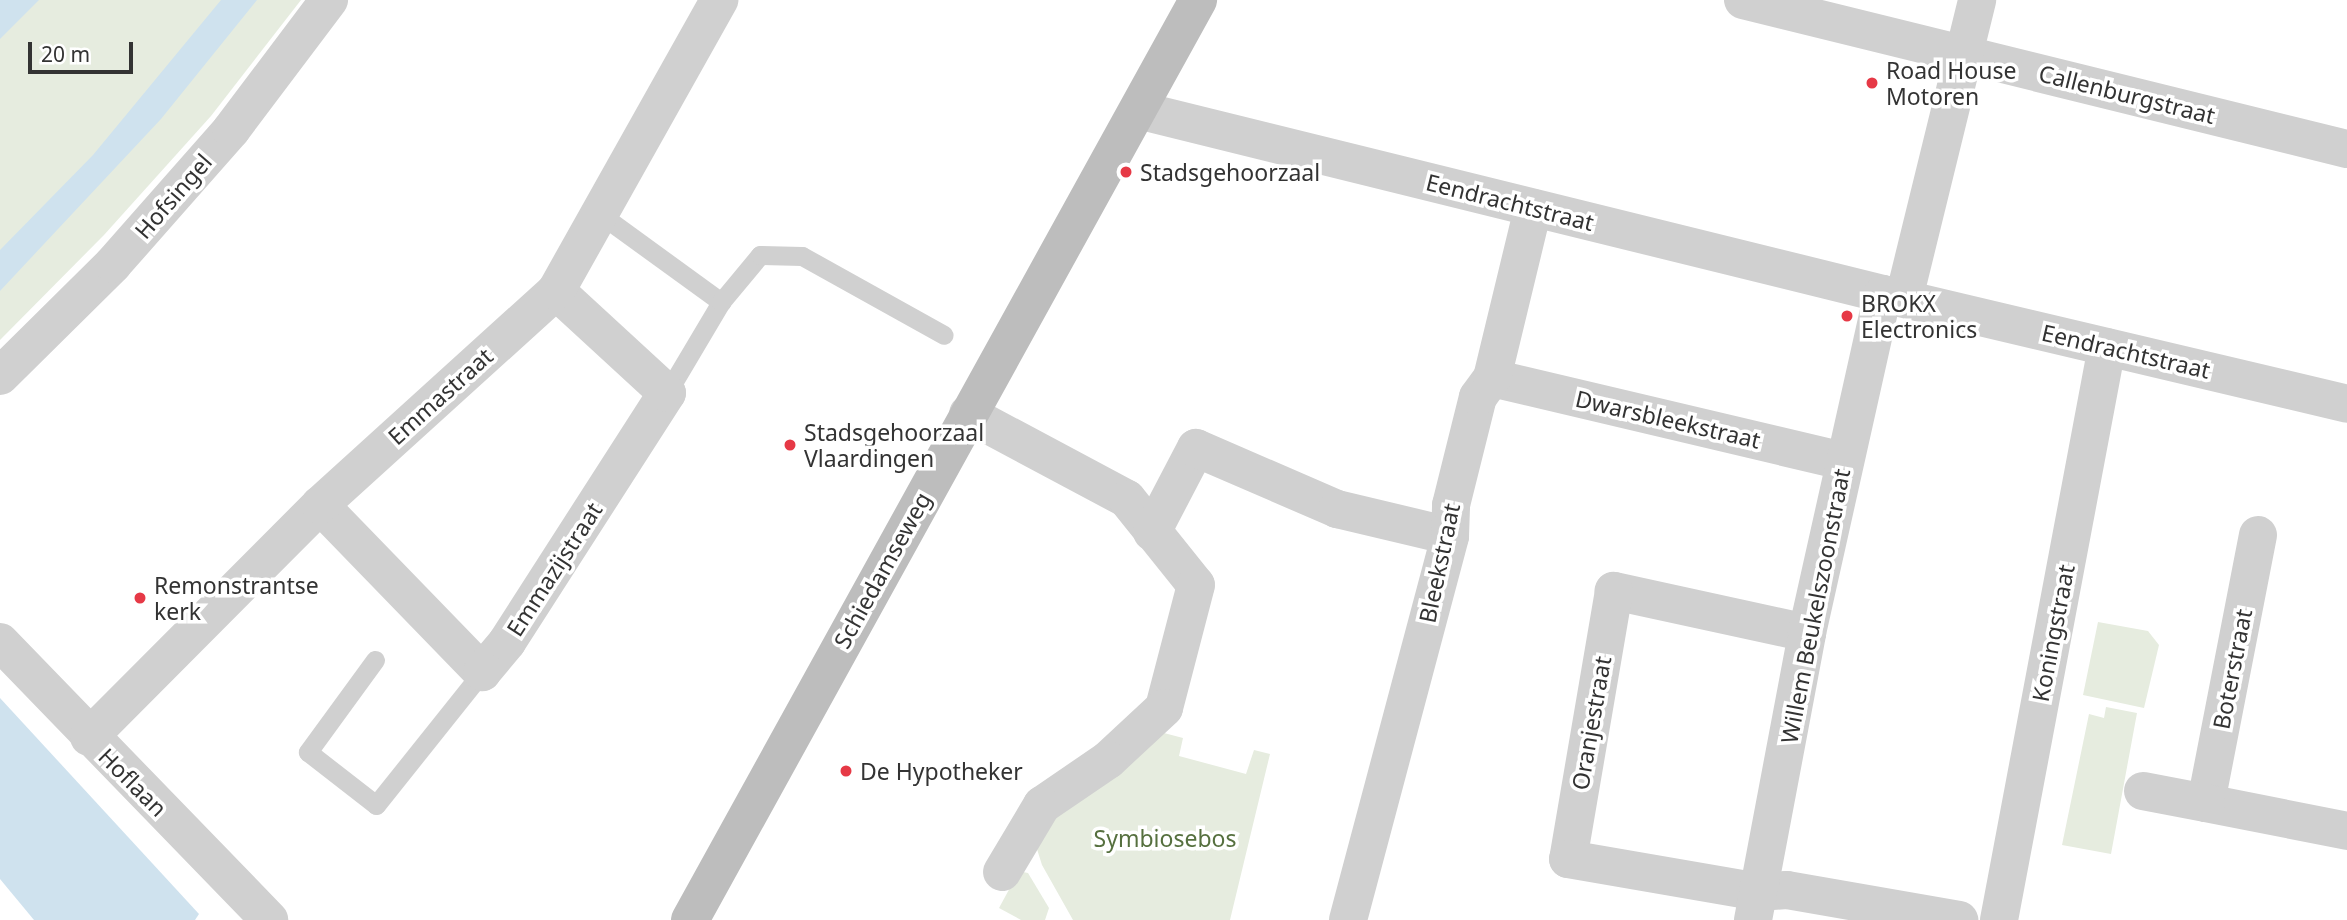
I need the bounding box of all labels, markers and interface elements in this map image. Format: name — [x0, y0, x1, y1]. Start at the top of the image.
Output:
scale bar — [32, 28, 136, 72]
text: 20 m — [41, 40, 90, 68]
place label: Road House Motoren — [1886, 56, 2016, 110]
street label: Callenburgstraat — [2036, 59, 2218, 129]
marker: Road House Motoren — [1864, 75, 1880, 91]
street label: Hofsingel — [129, 148, 217, 244]
place label: Stadsgehoorzaal — [1140, 158, 1320, 186]
marker: Stadsgehoorzaal — [1118, 164, 1134, 180]
street label: Eendrachtstraat — [1423, 168, 1597, 236]
place label: BROKX Electronics — [1861, 289, 1977, 343]
marker: BROKX Electronics — [1839, 308, 1855, 324]
street label: Eendrachtstraat — [2039, 318, 2213, 384]
street label: Emmastraat — [382, 342, 498, 450]
street label: Dwarsbleekstraat — [1573, 384, 1763, 454]
place label: Stadsgehoorzaal Vlaardingen — [804, 418, 984, 472]
marker: Stadsgehoorzaal Vlaardingen — [782, 437, 798, 453]
street label: Willem Beukelszoonstraat — [1775, 466, 1855, 746]
street label: Schiedamseweg — [828, 487, 936, 653]
street label: Emmazijstraat — [501, 497, 607, 641]
street label: Bleekstraat — [1413, 501, 1465, 625]
street label: Koningstraat — [2026, 562, 2080, 704]
place label: Remonstrantse kerk — [154, 571, 319, 625]
marker: Remonstrantse kerk — [132, 590, 148, 606]
street label: Boterstraat — [2207, 606, 2257, 732]
street label: Oranjestraat — [1566, 654, 1616, 792]
street label: Hoflaan — [93, 742, 173, 822]
place label: De Hypotheker — [860, 757, 1023, 785]
marker: De Hypotheker — [838, 763, 854, 779]
park label: Symbiosebos — [1094, 824, 1236, 852]

